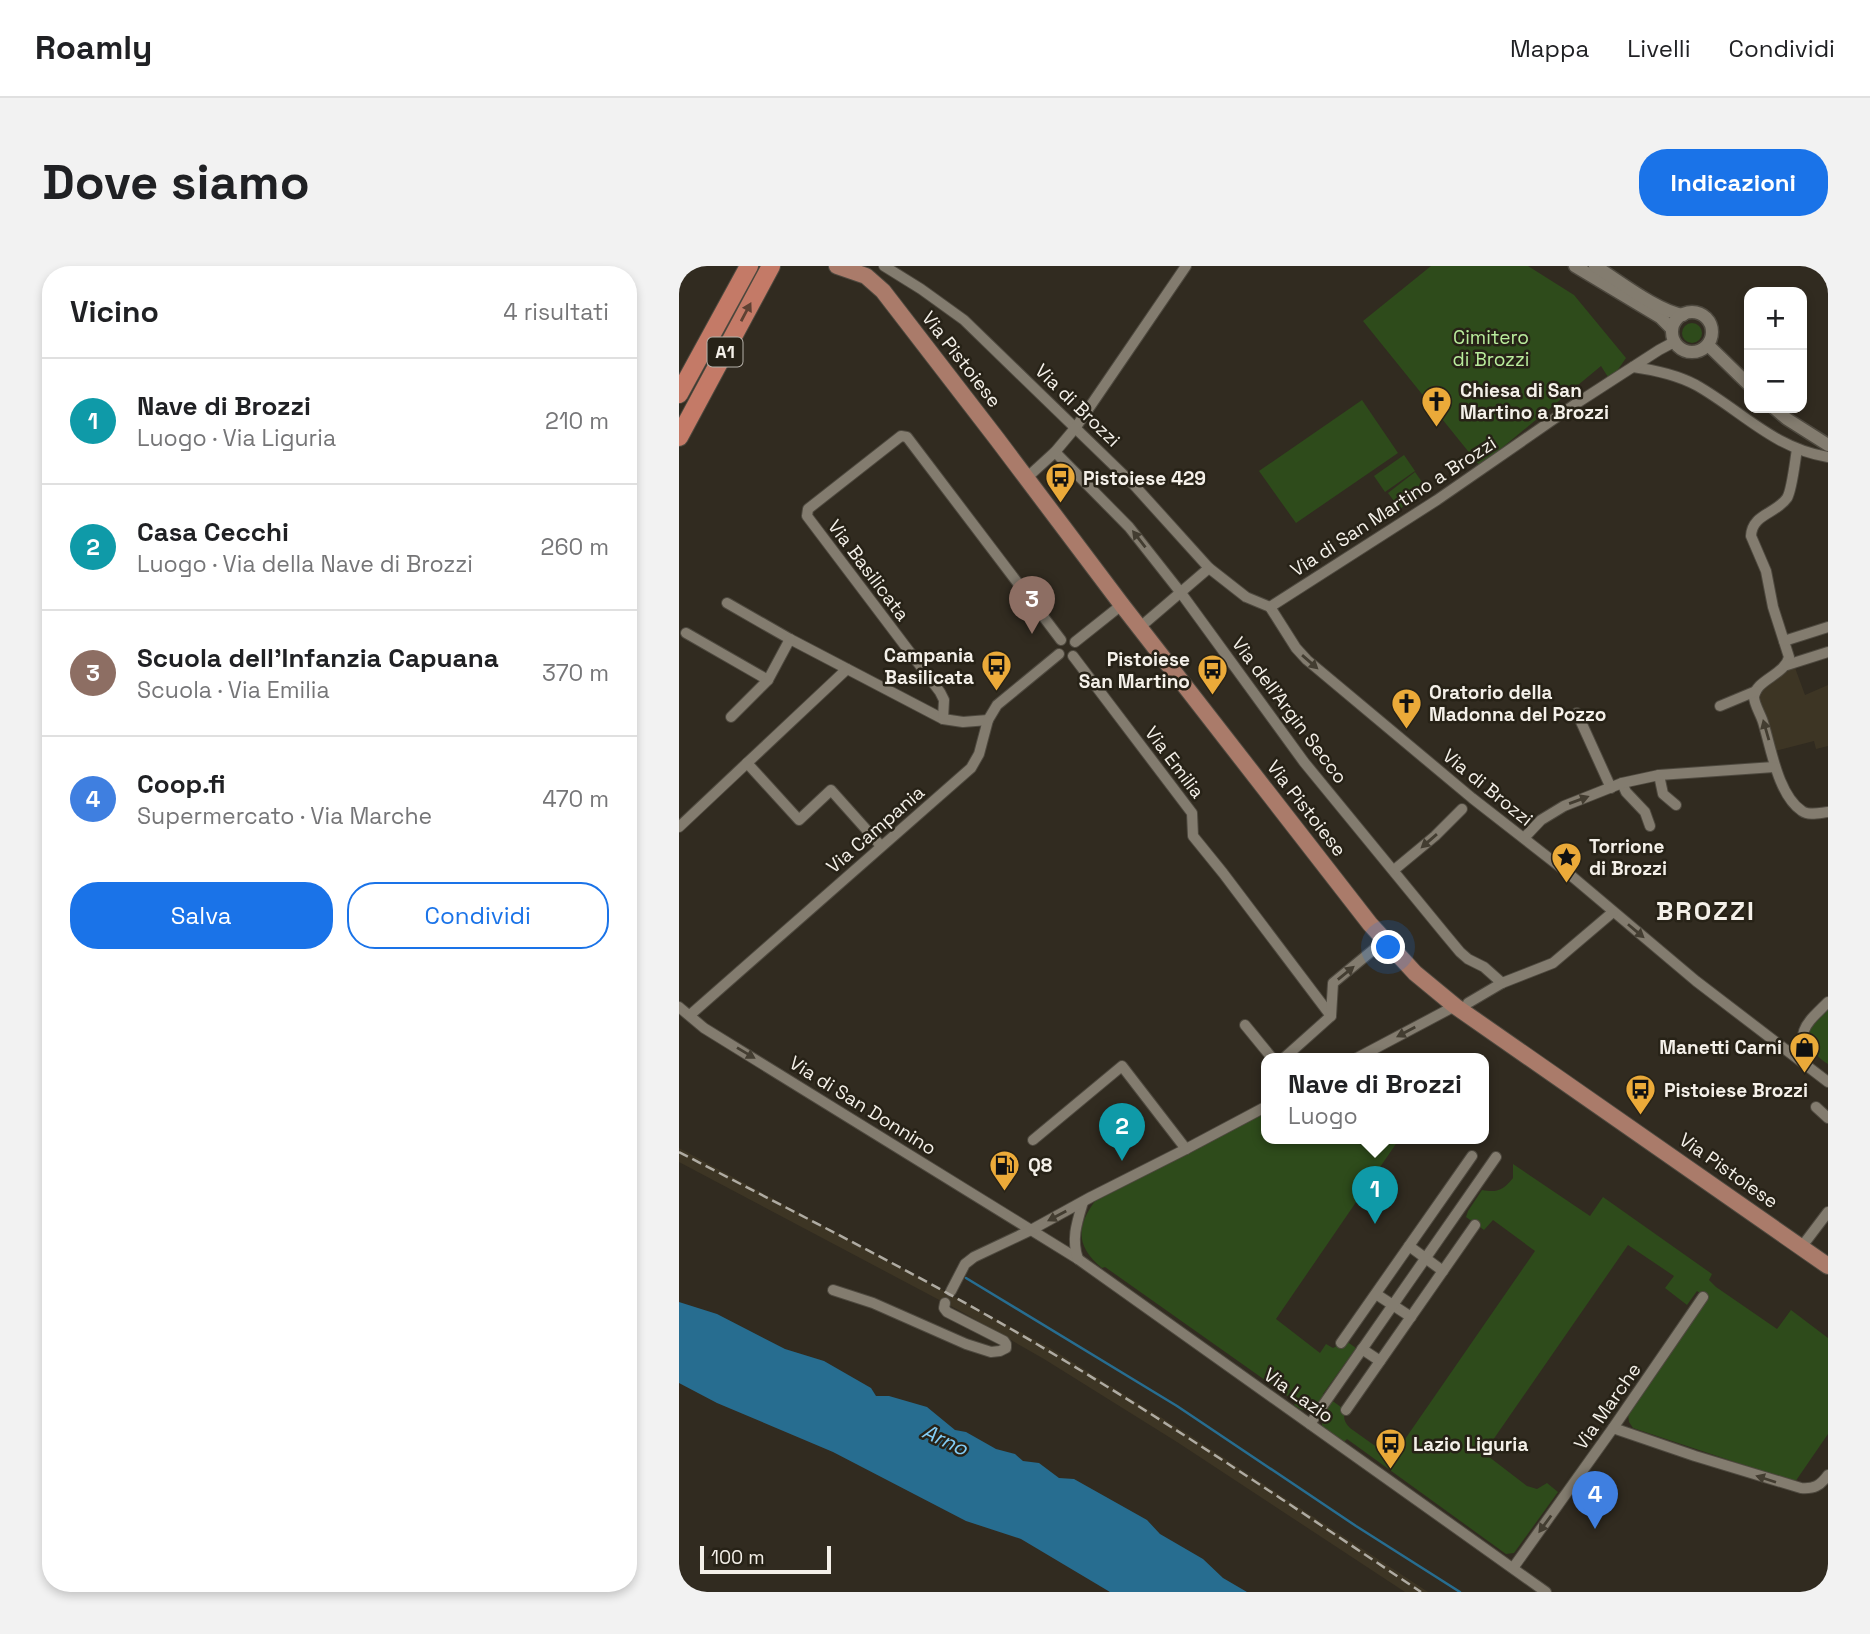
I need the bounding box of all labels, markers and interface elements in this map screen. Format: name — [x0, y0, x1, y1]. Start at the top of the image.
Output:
text: Roamly — [35, 27, 152, 69]
text: Mappa — [1510, 33, 1589, 64]
text: Livelli — [1627, 33, 1691, 64]
text: Condividi — [1729, 33, 1835, 64]
button: Indicazioni — [1639, 149, 1828, 216]
text: Dove siamo — [42, 151, 310, 213]
map controls — [1744, 287, 1807, 413]
button: + — [1744, 287, 1807, 350]
text: Vicino — [70, 292, 159, 331]
text: 4 risultati — [503, 297, 609, 327]
one-way arrow — [740, 303, 752, 322]
street label: Via Pistoiese — [916, 306, 1007, 412]
park label: Cimitero di Brozzi — [1452, 325, 1530, 372]
road number: A1 — [707, 338, 743, 366]
button: − — [1744, 350, 1807, 413]
street label: Via di Brozzi — [1030, 358, 1126, 452]
place label: Chiesa di San Martino a Brozzi — [1460, 378, 1609, 425]
church icon: Chiesa di San Martino a Brozzi — [1420, 384, 1454, 428]
text: Nave di Brozzi — [137, 389, 311, 423]
text: 1 — [88, 406, 98, 436]
text: 210 m — [545, 406, 609, 436]
text: Luogo · Via Liguria — [137, 423, 336, 453]
street label: Via di San Martino a Brozzi — [1286, 430, 1501, 582]
bus stop icon: Pistoiese 429 — [1043, 461, 1077, 505]
place label: Pistoiese 429 — [1083, 466, 1206, 491]
street label: Via Basilicata — [822, 514, 915, 626]
text: Casa Cecchi — [137, 515, 289, 549]
one-way arrow — [1132, 530, 1147, 548]
text: 2 — [86, 532, 100, 562]
text: 260 m — [541, 532, 609, 562]
text: Luogo · Via della Nave di Brozzi — [137, 549, 473, 579]
pin: 3 — [1009, 576, 1055, 634]
street label: Via dell'Argin Secco — [1226, 632, 1353, 789]
text: Scuola dell’Infanzia Capuana — [137, 641, 499, 675]
place label: Campania Basilicata — [884, 643, 974, 690]
place label: Pistoiese San Martino — [1079, 647, 1190, 694]
bus stop icon: Campania Basilicata — [980, 649, 1014, 693]
bus stop icon: Pistoiese San Martino — [1196, 653, 1230, 697]
one-way arrow — [1301, 654, 1318, 669]
text: 3 — [86, 658, 100, 688]
text: 370 m — [542, 658, 609, 688]
text: Scuola · Via Emilia — [137, 675, 330, 705]
place label: Oratorio della Madonna del Pozzo — [1429, 680, 1606, 727]
church icon: Oratorio della Madonna del Pozzo — [1389, 686, 1423, 730]
one-way arrow — [1760, 719, 1770, 740]
street label: Via Emilia — [1139, 721, 1210, 803]
street label: Via di Brozzi — [1437, 743, 1538, 831]
street label: Via Pistoiese — [1261, 755, 1352, 861]
text: Coop.fi — [137, 767, 226, 801]
street label: Via Campania — [821, 780, 930, 879]
text: 4 — [86, 784, 100, 814]
text: 470 m — [542, 784, 609, 814]
one-way arrow — [1569, 794, 1590, 805]
text: Supermercato · Via Marche — [137, 801, 432, 831]
one-way arrow — [1420, 833, 1437, 848]
place label: Torrione di Brozzi — [1589, 834, 1667, 881]
place icon: Torrione di Brozzi — [1549, 840, 1583, 884]
button: Salva — [70, 882, 333, 949]
button: Condividi — [347, 882, 609, 949]
district label: BROZZI — [1656, 894, 1756, 928]
one-way arrow — [1628, 923, 1645, 938]
your location — [1371, 930, 1405, 964]
one-way arrow — [1336, 965, 1354, 980]
one-way arrow — [1396, 1026, 1416, 1038]
shop icon: Manetti Carni — [1788, 1030, 1822, 1074]
place label: Manetti Carni — [1659, 1035, 1782, 1060]
one-way arrow — [736, 1047, 755, 1060]
street label: Via di San Donnino — [785, 1050, 941, 1161]
popup — [1261, 1053, 1489, 1144]
text: Nave di Brozzi — [1288, 1067, 1462, 1101]
bus stop icon: Pistoiese Brozzi — [1624, 1073, 1658, 1117]
place label: Pistoiese Brozzi — [1664, 1078, 1808, 1103]
text: Luogo — [1288, 1101, 1358, 1131]
pin: 2 — [1099, 1103, 1145, 1161]
street label: Via Pistoiese — [1674, 1127, 1783, 1214]
fuel station icon: Q8 — [988, 1148, 1022, 1192]
place label: Q8 — [1028, 1153, 1052, 1178]
pin: 1 — [1352, 1166, 1398, 1224]
one-way arrow — [1047, 1210, 1067, 1222]
street label: Via Marche — [1568, 1358, 1647, 1455]
street label: Via Lazio — [1259, 1362, 1339, 1429]
water label: Arno — [918, 1417, 973, 1462]
bus stop icon: Lazio Liguria — [1373, 1427, 1407, 1471]
place label: Lazio Liguria — [1413, 1432, 1528, 1457]
pin: 4 — [1572, 1471, 1618, 1529]
one-way arrow — [1755, 1473, 1776, 1483]
one-way arrow — [1538, 1515, 1552, 1533]
scale bar — [700, 1543, 831, 1575]
text: 100 m — [711, 1545, 765, 1570]

